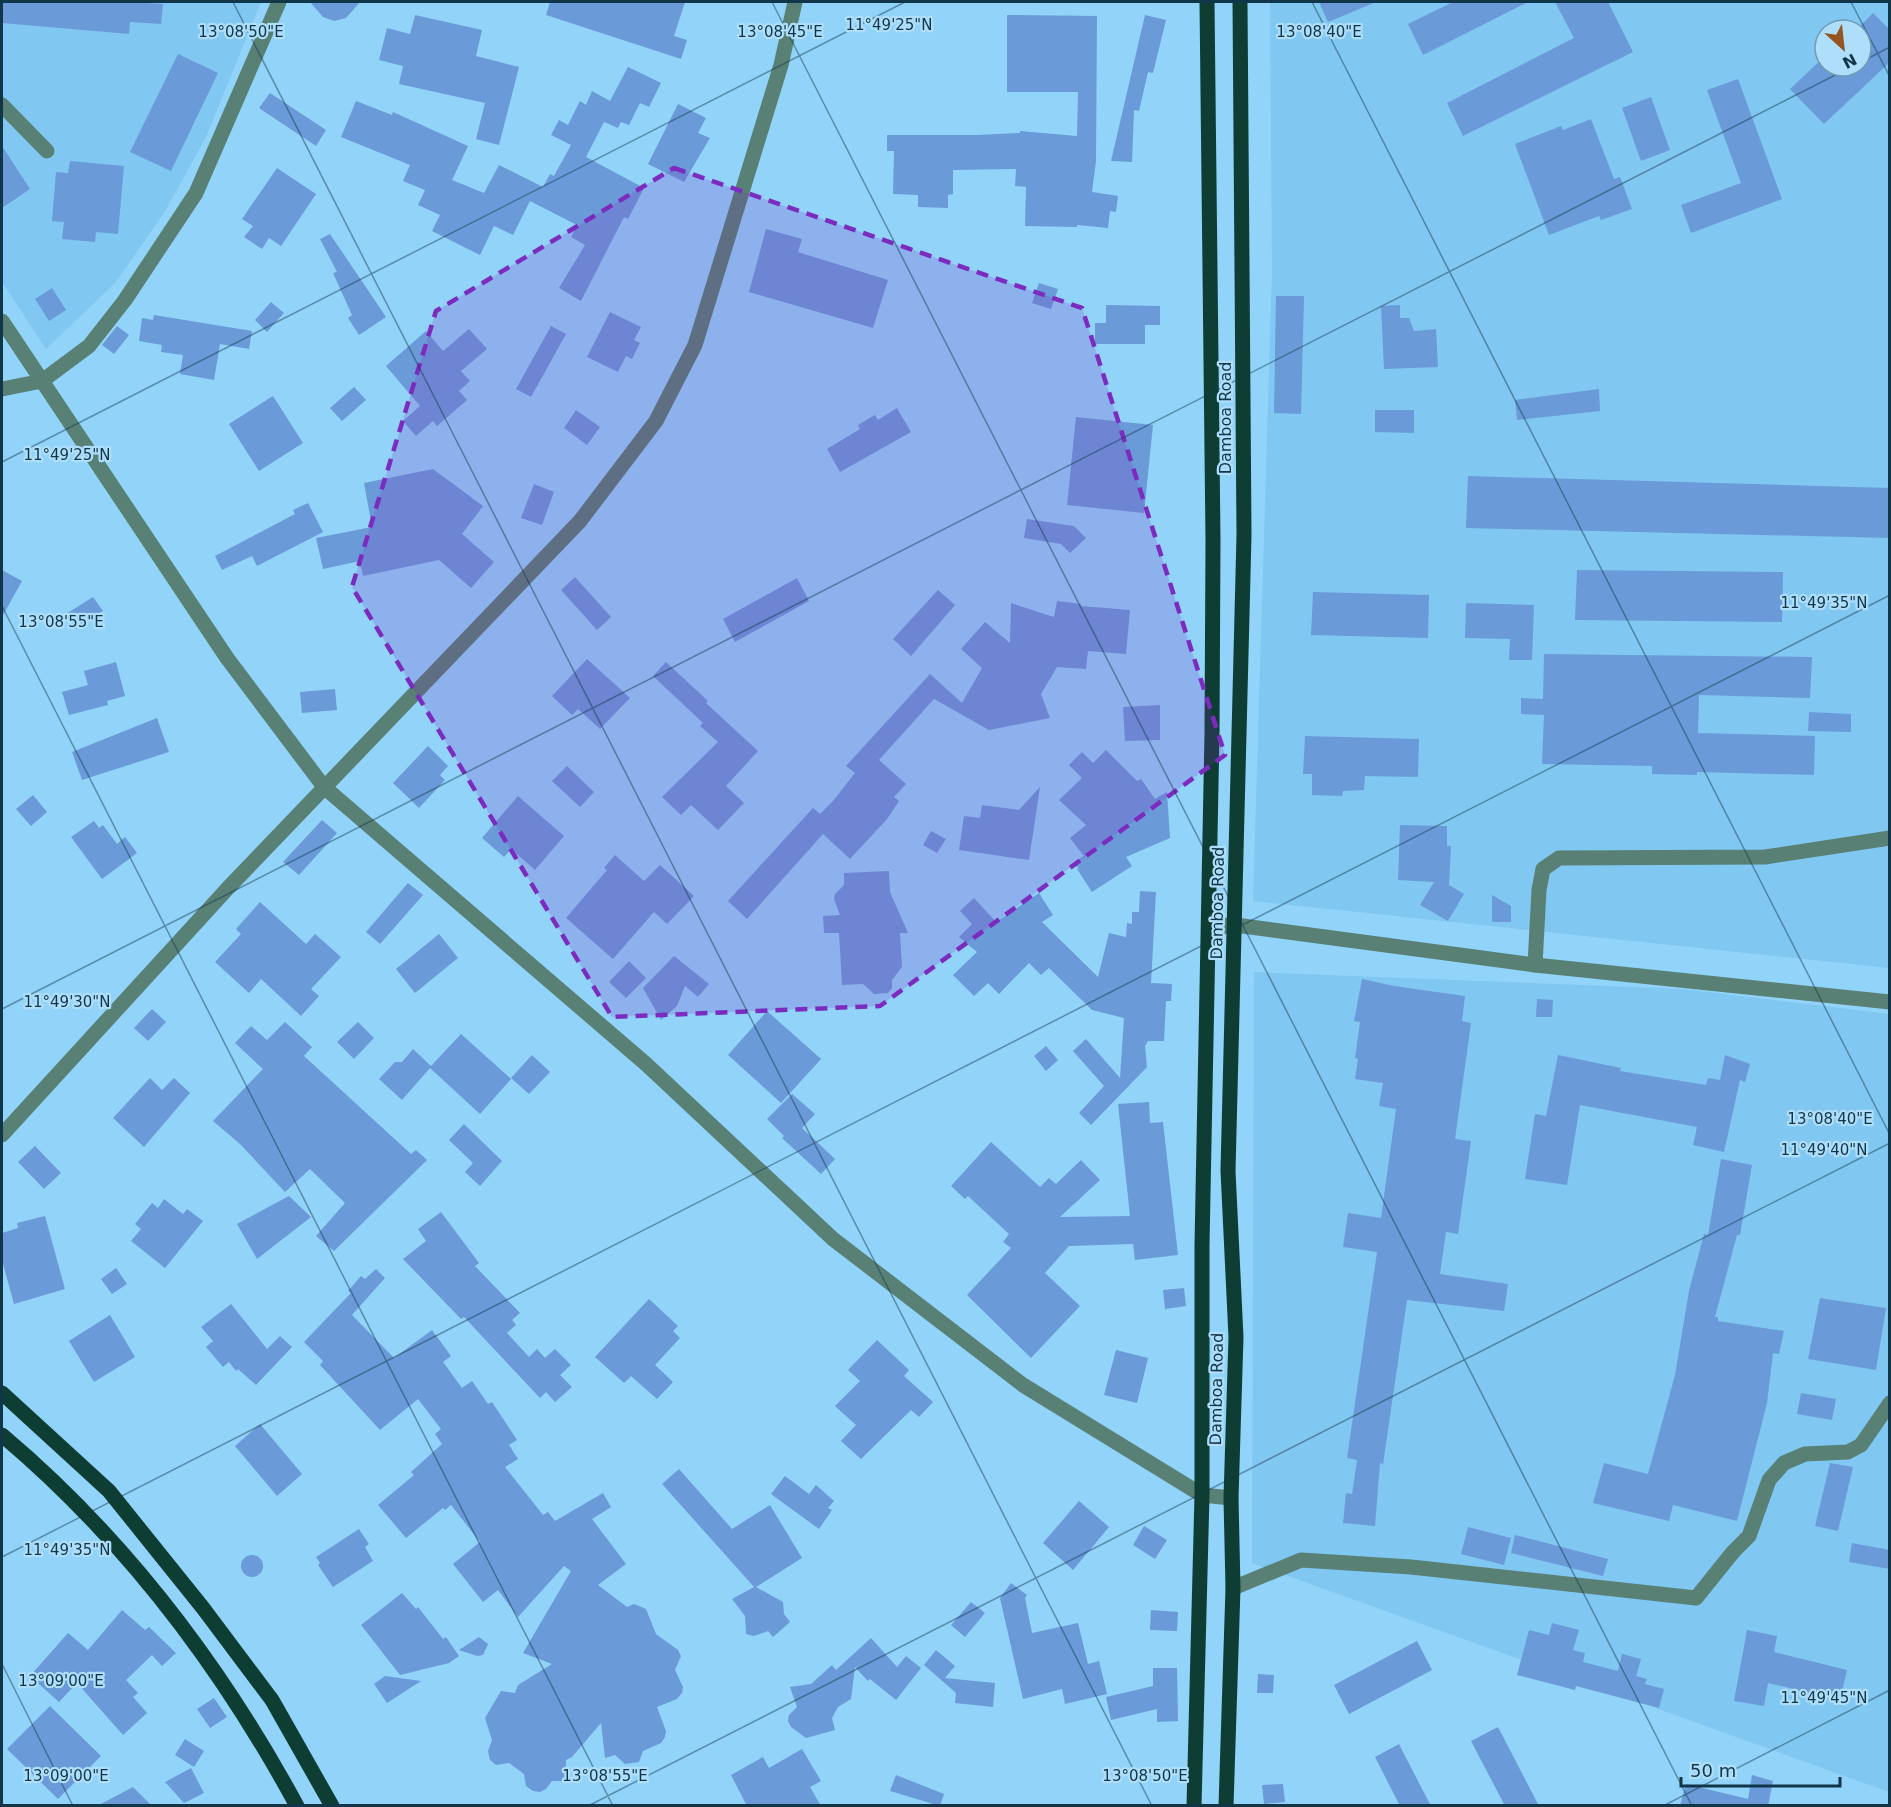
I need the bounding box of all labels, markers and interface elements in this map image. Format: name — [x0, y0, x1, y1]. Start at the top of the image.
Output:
text: 11°49'25"N — [845, 16, 933, 34]
north arrow — [1813, 18, 1873, 78]
text: 13°08'50"E — [198, 23, 284, 41]
text: 13°08'45"E — [737, 23, 823, 41]
text: 13°08'40"E — [1276, 23, 1362, 41]
text: N — [1839, 49, 1860, 72]
street label: Damboa Road — [1216, 362, 1235, 474]
text: 11°49'25"N — [23, 446, 111, 464]
text: 11°49'35"N — [1780, 594, 1868, 612]
text: 13°08'55"E — [18, 613, 104, 631]
street label: Damboa Road — [1207, 846, 1228, 960]
text: 11°49'30"N — [23, 993, 111, 1011]
text: 13°08'40"E — [1787, 1110, 1873, 1128]
text: 11°49'40"N — [1780, 1141, 1868, 1159]
street label: Damboa Road — [1206, 1332, 1227, 1446]
text: 11°49'35"N — [23, 1541, 111, 1559]
text: 13°09'00"E — [18, 1672, 104, 1690]
text: 11°49'45"N — [1780, 1689, 1868, 1707]
scale bar — [1681, 1750, 1840, 1788]
text: 50 m — [1690, 1760, 1736, 1781]
text: 13°09'00"E — [23, 1767, 109, 1785]
text: 13°08'55"E — [562, 1767, 648, 1785]
text: 13°08'50"E — [1102, 1767, 1188, 1785]

